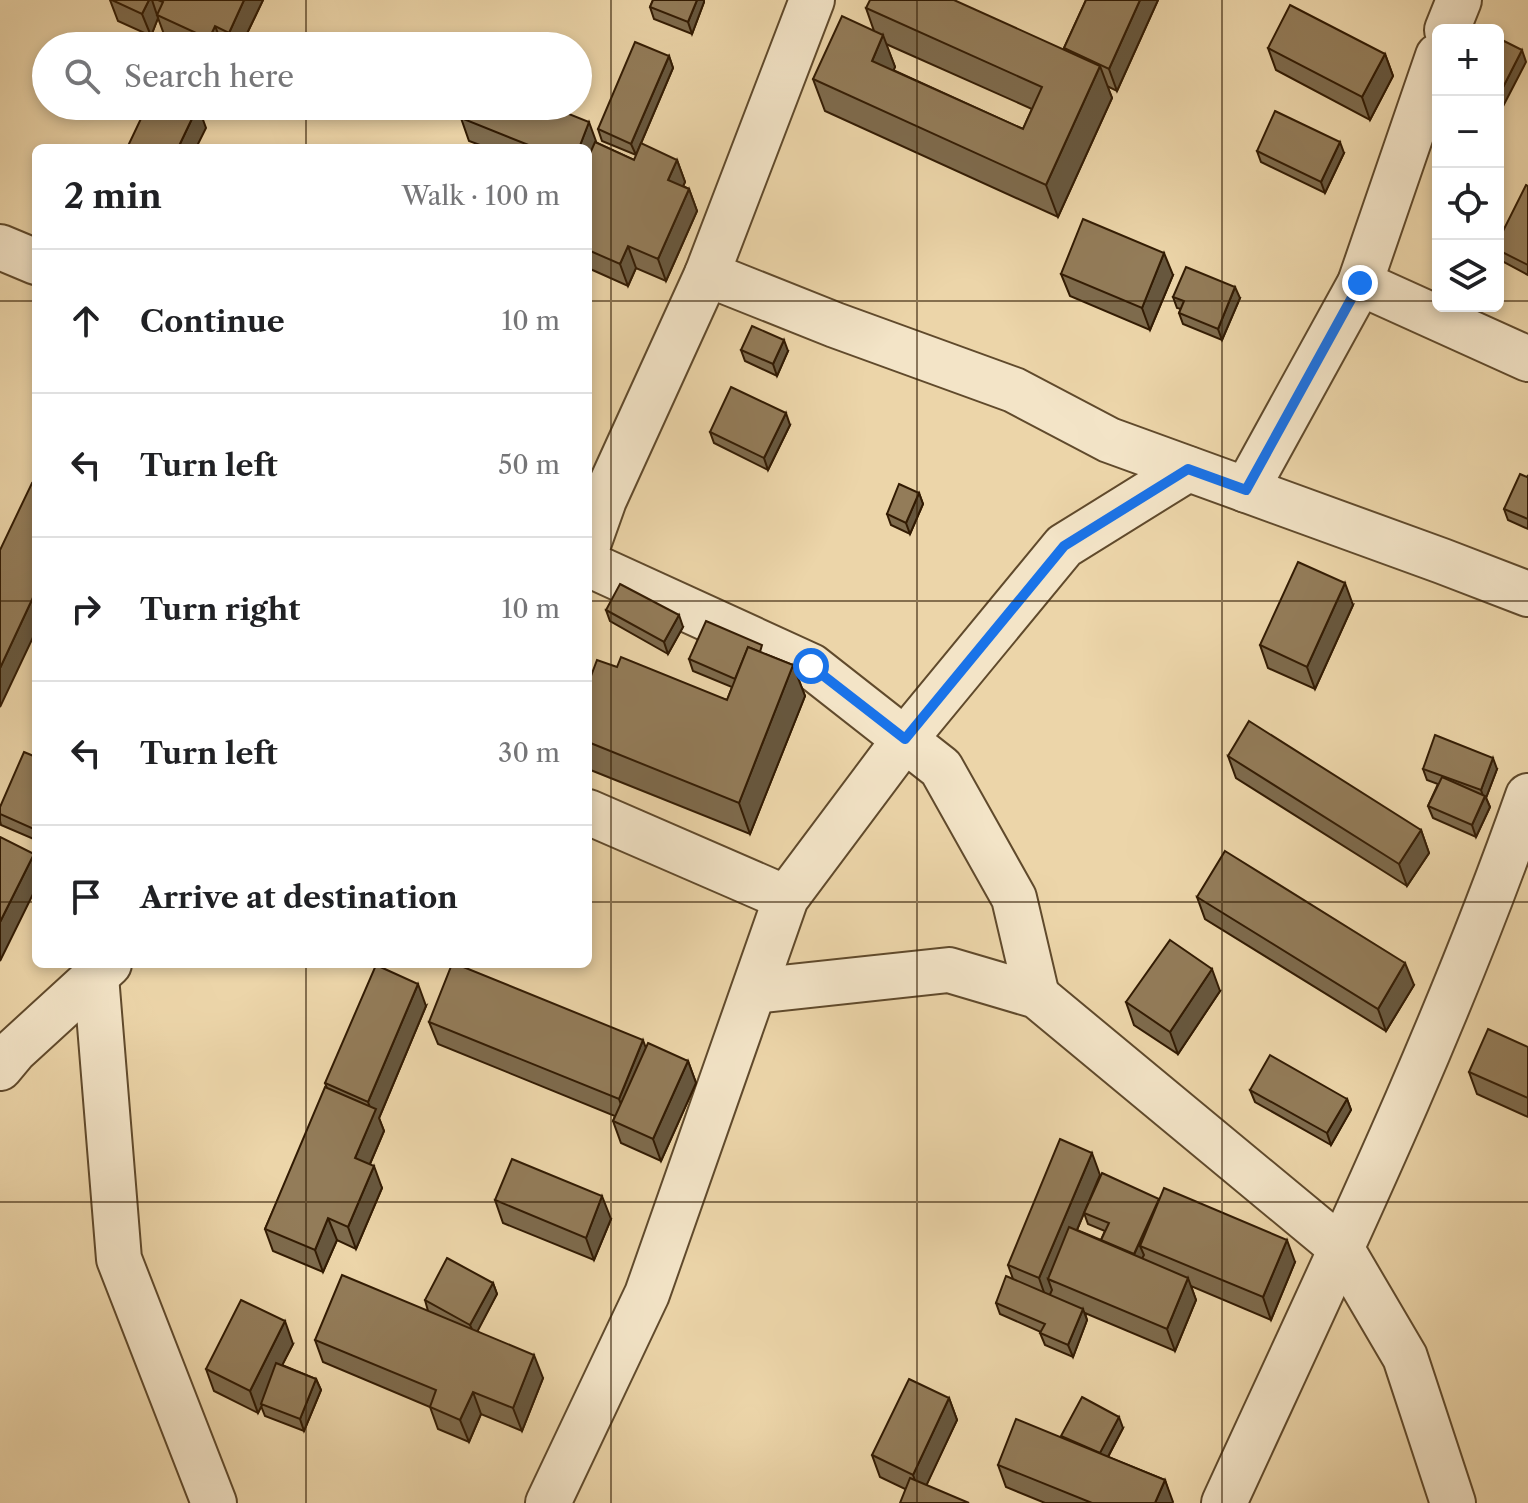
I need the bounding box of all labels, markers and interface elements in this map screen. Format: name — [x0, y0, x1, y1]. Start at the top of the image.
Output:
map controls — [1432, 24, 1504, 312]
button: + — [1432, 24, 1504, 96]
search box — [32, 32, 592, 120]
icon: search — [60, 54, 104, 98]
text: Search here — [124, 58, 294, 95]
button: − — [1432, 96, 1504, 168]
button: locate — [1432, 168, 1504, 240]
text: 2 min — [64, 175, 162, 217]
text: Walk · 100 m — [402, 180, 560, 212]
button: layers — [1432, 240, 1504, 312]
route end — [1342, 265, 1378, 301]
icon: ahead — [64, 299, 108, 343]
text: Continue — [140, 303, 285, 340]
text: 10 m — [501, 305, 560, 337]
icon: left — [64, 443, 108, 487]
text: Turn left — [140, 447, 277, 484]
text: 50 m — [498, 449, 560, 481]
icon: right — [64, 587, 108, 631]
text: Turn right — [140, 591, 300, 628]
text: 10 m — [501, 593, 560, 625]
route start — [793, 648, 829, 684]
icon: left — [64, 731, 108, 775]
text: Turn left — [140, 735, 277, 772]
text: 30 m — [498, 737, 560, 769]
icon: arrive — [64, 875, 108, 919]
text: Arrive at destination — [140, 879, 458, 916]

